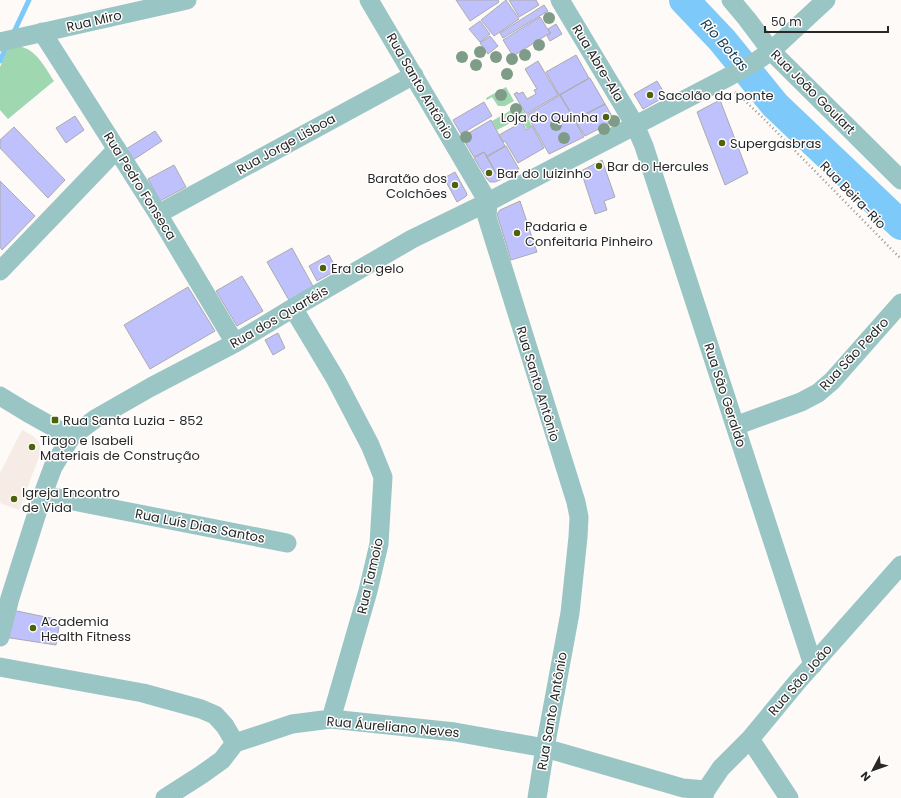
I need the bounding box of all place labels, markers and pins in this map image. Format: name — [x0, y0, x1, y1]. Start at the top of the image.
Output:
place label: Sacolão da ponte — [658, 86, 774, 105]
marker: Sacolão da ponte — [645, 90, 655, 100]
place label: Loja do Quinha — [501, 108, 598, 127]
marker: Loja do Quinha — [601, 112, 611, 122]
place label: Supergasbras — [730, 134, 821, 153]
marker: Supergasbras — [717, 138, 727, 148]
place label: Bar do Hercules — [607, 157, 709, 176]
marker: Bar do Hercules — [594, 161, 604, 171]
place label: Bar do luizinho — [497, 164, 591, 183]
marker: Bar do luizinho — [484, 168, 494, 178]
place label: Baratão dos Colchões — [367, 169, 447, 203]
marker: Baratão dos Colchões — [450, 180, 460, 190]
place label: Padaria e Confeitaria Pinheiro — [525, 217, 653, 251]
marker: Padaria e Confeitaria Pinheiro — [512, 228, 522, 238]
place label: Era do gelo — [331, 259, 404, 278]
marker: Era do gelo — [318, 263, 328, 273]
place label: Rua Santa Luzia - 852 — [63, 411, 203, 430]
marker: Rua Santa Luzia - 852 — [50, 415, 60, 425]
place label: Tiago e Isabeli Materiais de Construção — [40, 431, 200, 465]
marker: Tiago e Isabeli Materiais de Construção — [27, 442, 37, 452]
place label: Igreja Encontro de Vida — [22, 483, 120, 517]
marker: Igreja Encontro de Vida — [9, 494, 19, 504]
place label: Academia Health Fitness — [41, 612, 131, 646]
marker: Academia Health Fitness — [28, 623, 38, 633]

